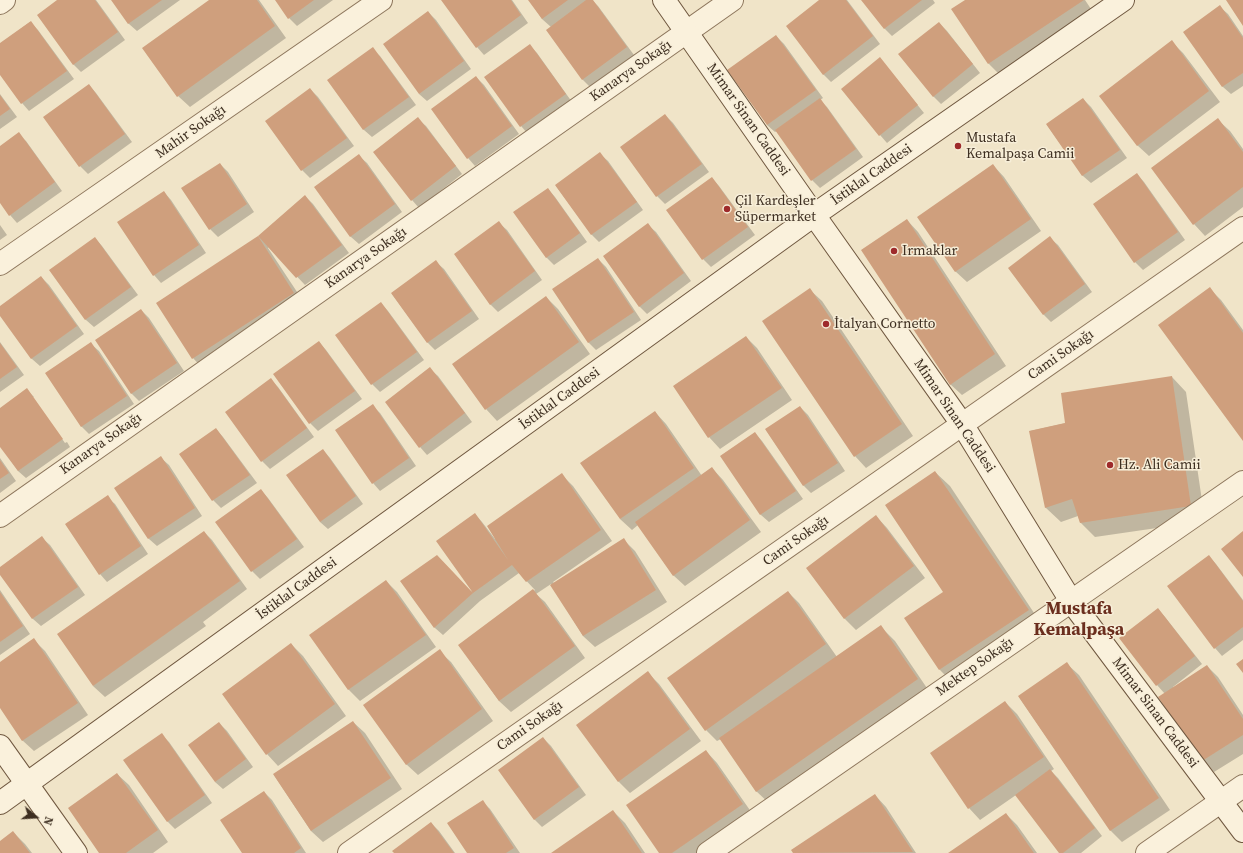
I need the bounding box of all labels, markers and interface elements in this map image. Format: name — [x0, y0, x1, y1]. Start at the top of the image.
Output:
street label: Kanarya Sokağı — [587, 37, 675, 105]
street label: Mimar Sinan Caddesi — [703, 61, 793, 179]
street label: Mahir Sokağı — [153, 102, 229, 162]
place label: Mustafa Kemalpaşa Camii — [966, 130, 1074, 162]
street label: İstiklal Caddesi — [828, 141, 916, 209]
marker: Mustafa Kemalpaşa Camii — [953, 141, 963, 151]
place label: Çil Kardeşler Süpermarket — [735, 193, 816, 226]
marker: Çil Kardeşler Süpermarket — [722, 204, 732, 214]
street label: Kanarya Sokağı — [322, 224, 410, 292]
place label: Irmaklar — [902, 243, 958, 259]
marker: Irmaklar — [889, 246, 899, 256]
place label: İtalyan Cornetto — [834, 316, 935, 332]
marker: İtalyan Cornetto — [821, 319, 831, 329]
street label: Cami Sokağı — [1025, 326, 1097, 384]
street label: Mimar Sinan Caddesi — [910, 356, 998, 476]
street label: İstiklal Caddesi — [517, 364, 603, 434]
street label: Kanarya Sokağı — [57, 410, 145, 478]
place label: Hz. Ali Camii — [1118, 457, 1201, 473]
marker: Hz. Ali Camii — [1105, 460, 1115, 470]
street label: Cami Sokağı — [760, 512, 832, 570]
street label: İstiklal Caddesi — [254, 554, 340, 624]
district label: Mustafa Kemalpaşa — [1034, 598, 1124, 640]
street label: Mektep Sokağı — [933, 634, 1017, 700]
street label: Mimar Sinan Caddesi — [1108, 655, 1202, 771]
street label: Cami Sokağı — [494, 697, 566, 755]
north arrow — [16, 797, 56, 837]
text: N — [40, 815, 56, 827]

